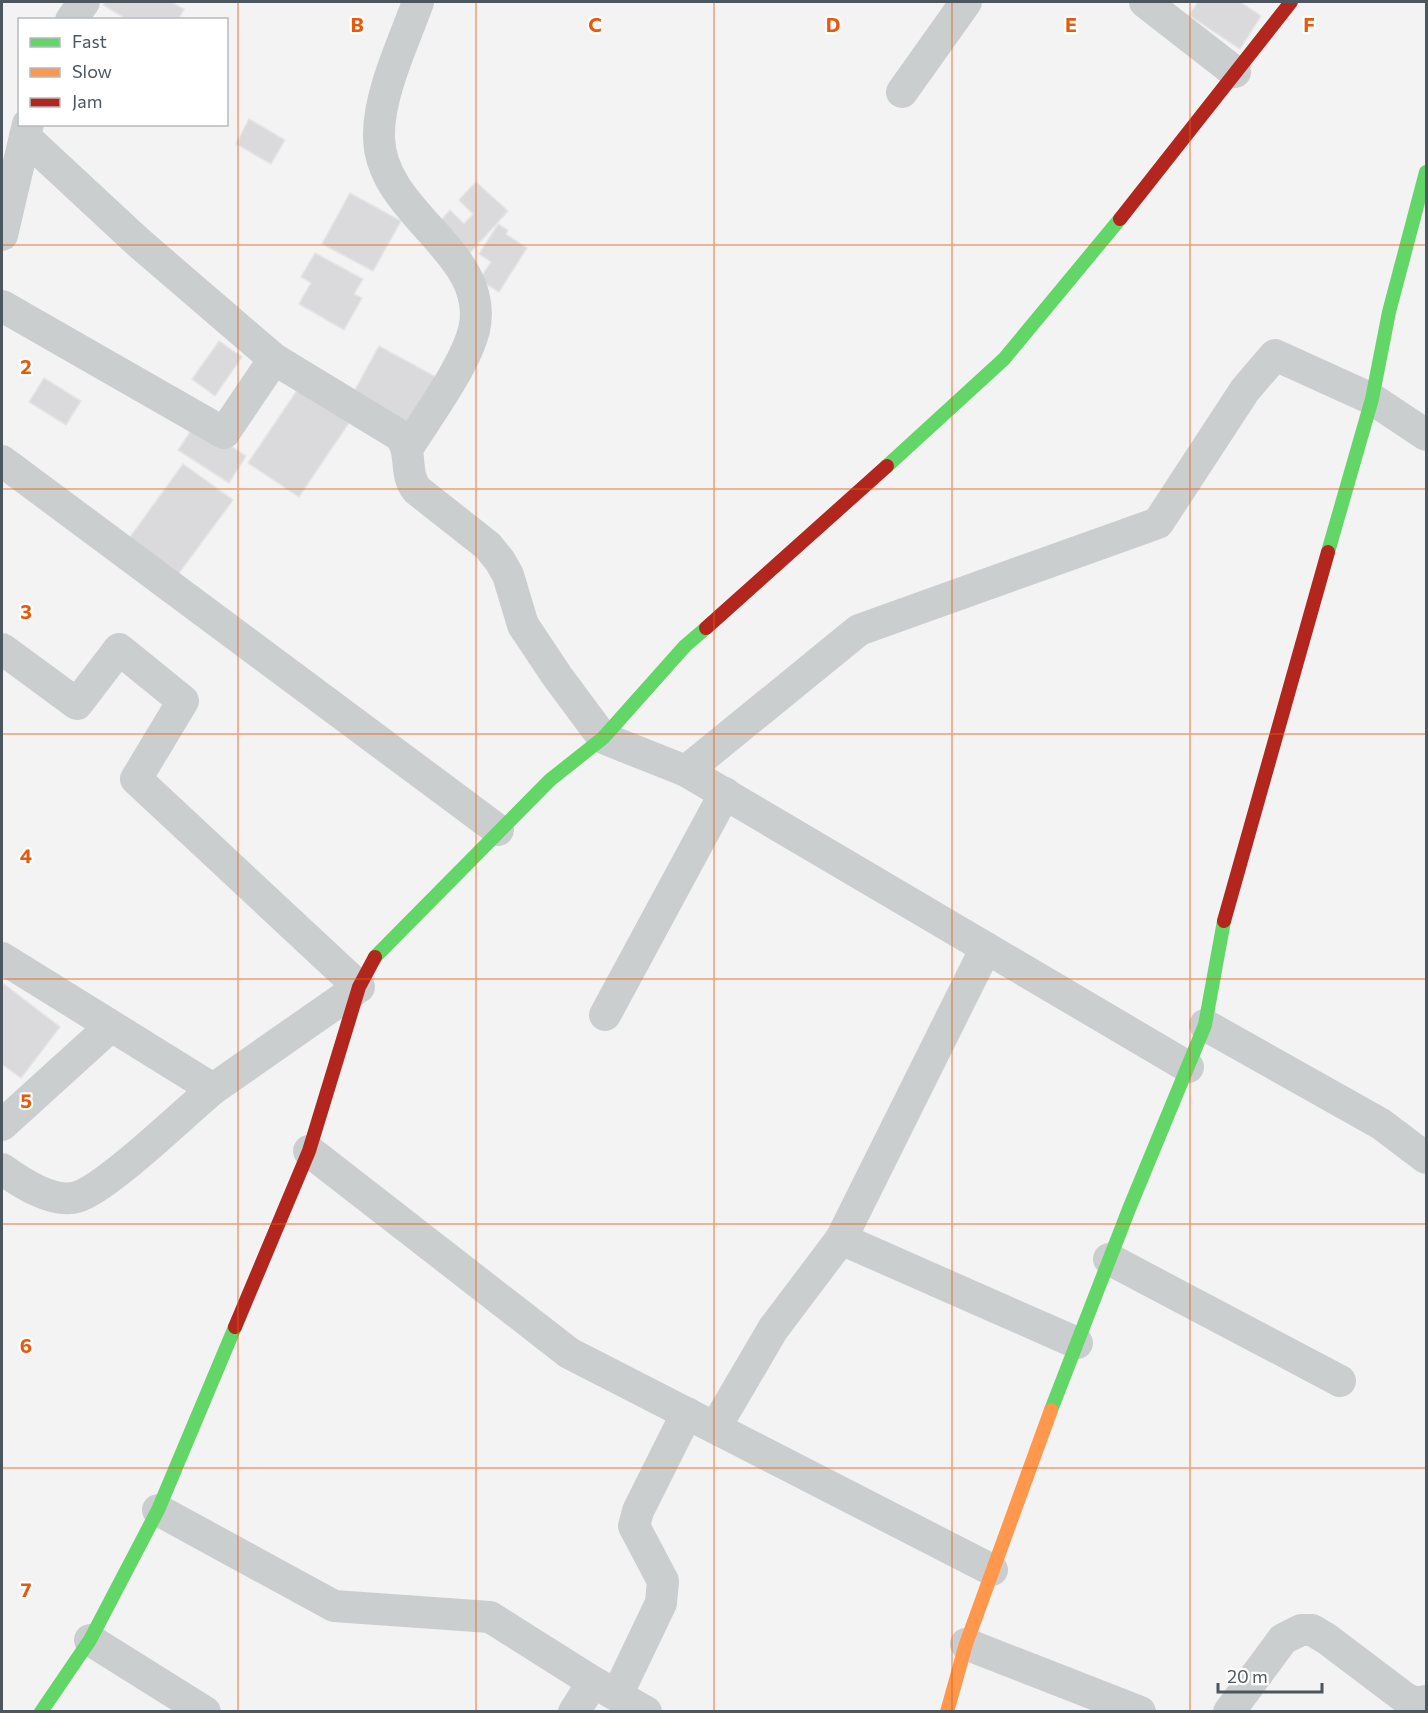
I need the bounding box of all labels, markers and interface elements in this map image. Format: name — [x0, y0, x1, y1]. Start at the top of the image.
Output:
text: B — [350, 12, 364, 36]
text: C — [588, 12, 602, 36]
text: D — [826, 12, 840, 36]
text: E — [1065, 12, 1077, 36]
text: F — [1303, 12, 1315, 36]
legend — [18, 18, 228, 126]
text: Fast — [72, 30, 107, 52]
text: Slow — [72, 60, 112, 82]
text: Jam — [72, 90, 102, 112]
text: 2 — [20, 354, 32, 378]
text: 3 — [20, 599, 32, 623]
text: 4 — [20, 843, 32, 867]
text: 5 — [20, 1088, 32, 1112]
text: 6 — [20, 1333, 32, 1357]
text: 7 — [21, 1577, 32, 1601]
scale bar — [1218, 1656, 1322, 1694]
text: 20 m — [1227, 1665, 1268, 1687]

